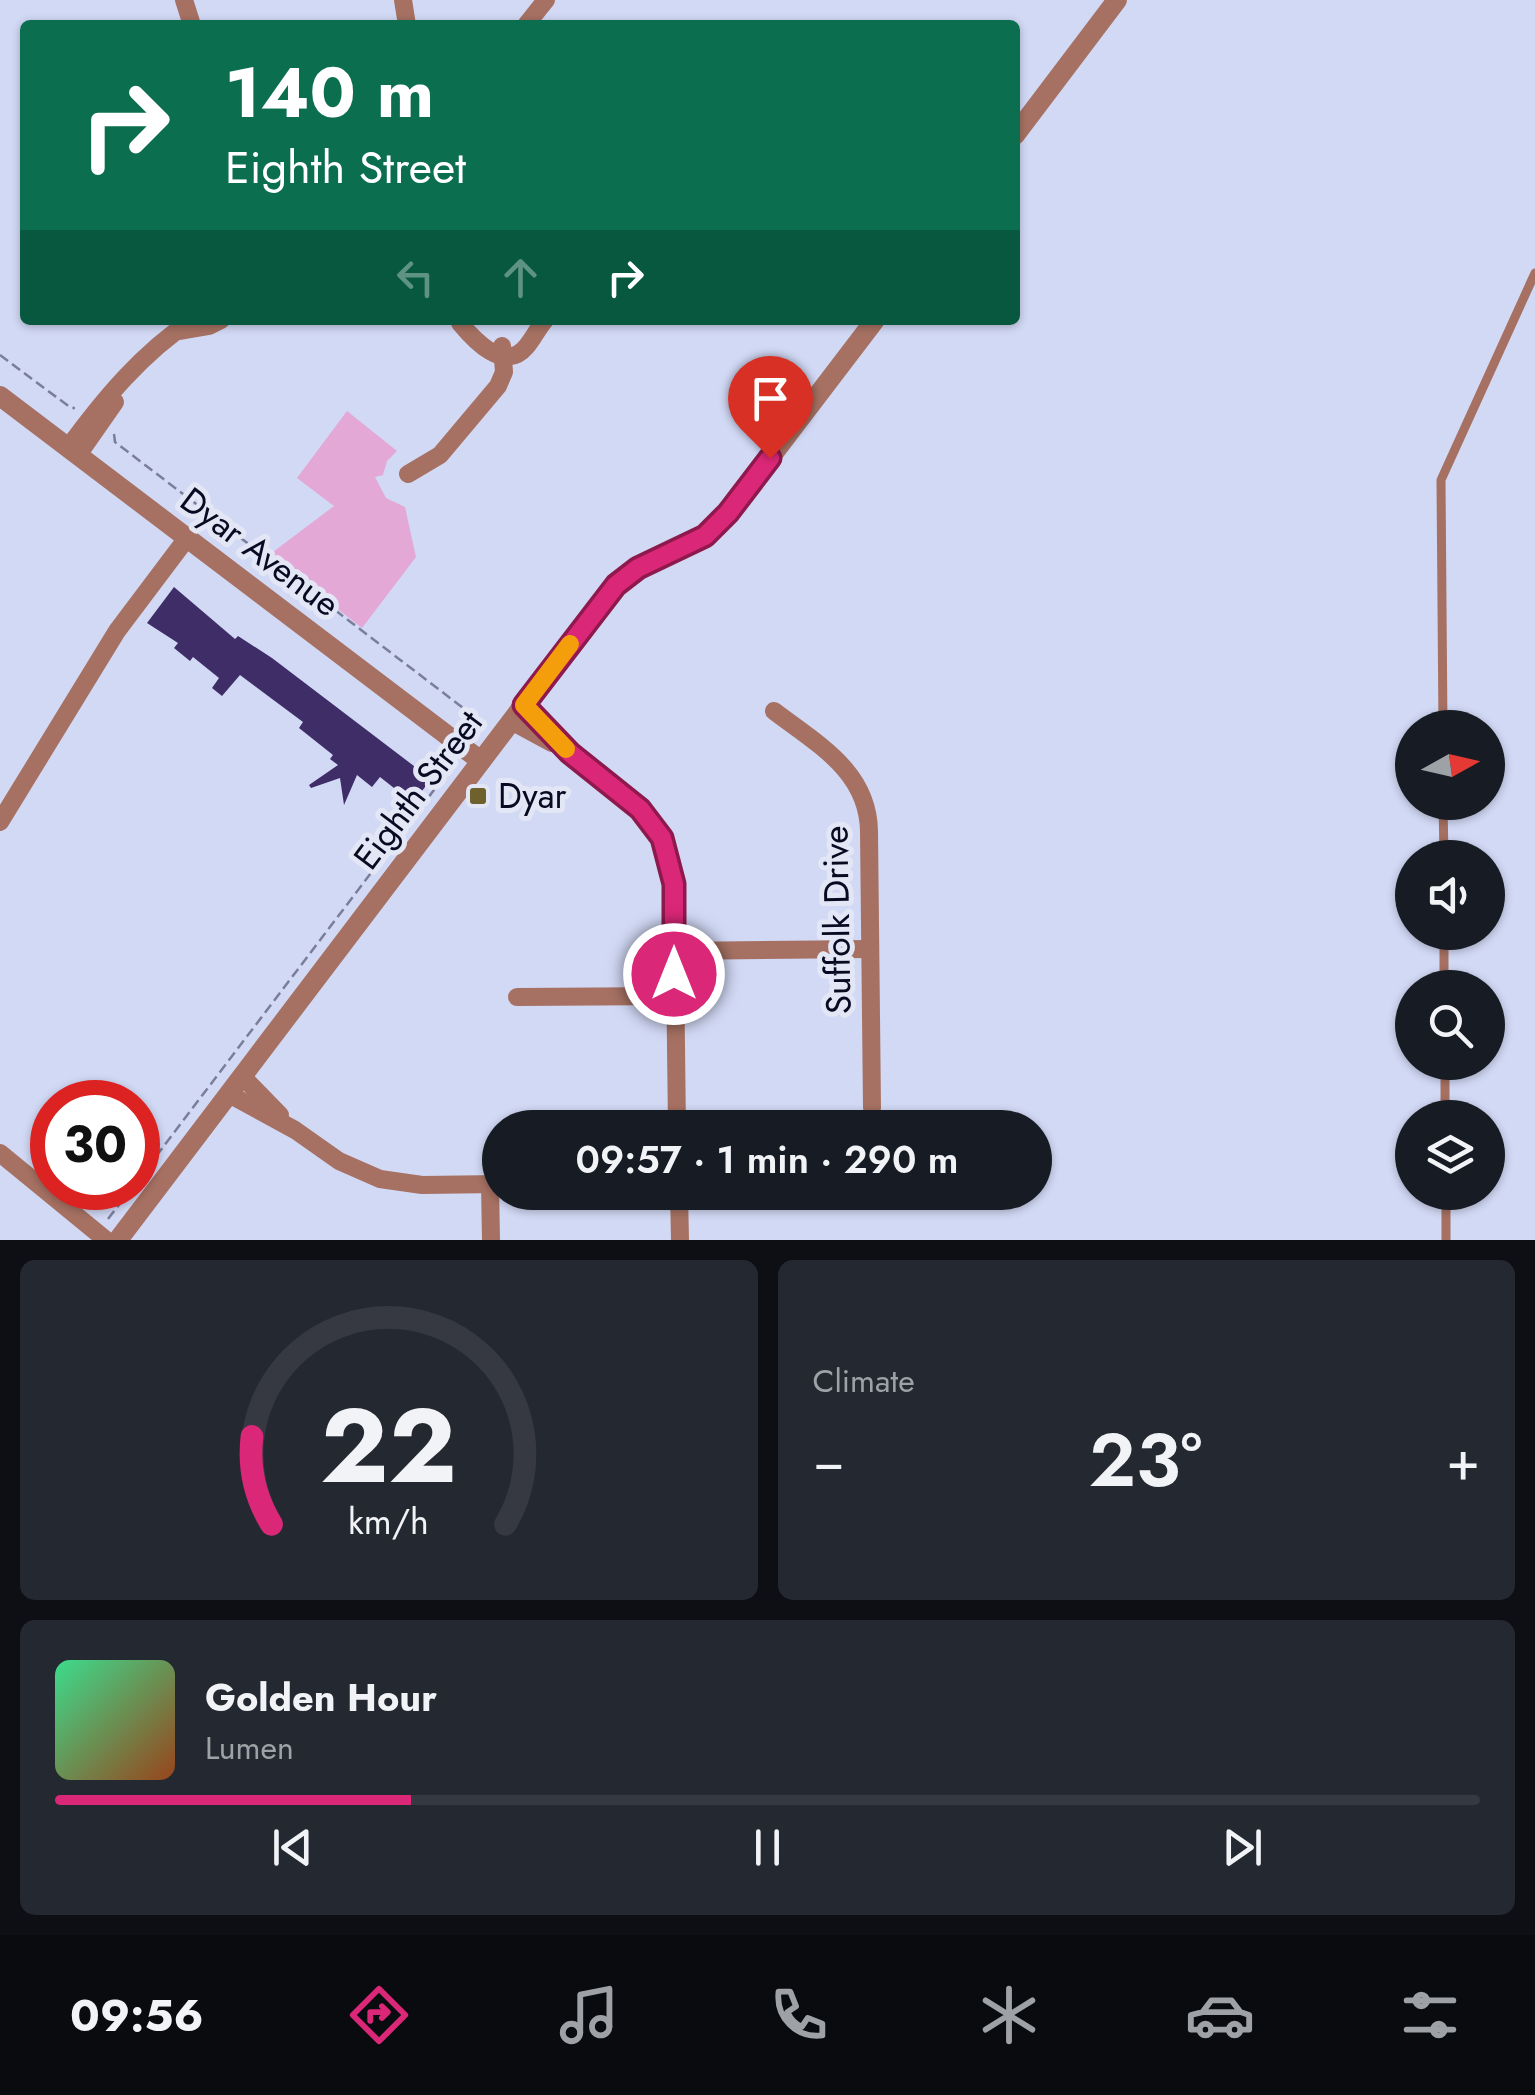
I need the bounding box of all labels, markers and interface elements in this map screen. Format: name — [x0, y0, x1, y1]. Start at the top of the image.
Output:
text: 140 m — [225, 42, 434, 143]
icon: right — [60, 60, 190, 190]
text: Eighth Street — [225, 135, 466, 200]
icon: left — [388, 250, 443, 305]
icon: ahead — [493, 250, 548, 305]
icon: right — [598, 250, 653, 305]
pin — [728, 356, 813, 459]
icon: arrive — [743, 371, 798, 426]
street label: Dyar Avenue — [170, 475, 350, 629]
street label: Eighth Street — [342, 700, 495, 880]
north arrow — [1395, 710, 1505, 820]
map controls — [1395, 710, 1505, 1210]
place label: Dyar — [498, 771, 567, 821]
marker: Dyar — [467, 785, 489, 807]
street label: Suffolk Drive — [810, 825, 864, 1015]
button: sound — [1395, 840, 1505, 950]
position arrow — [622, 922, 726, 1026]
button: search — [1395, 970, 1505, 1080]
speed limit sign: 30 — [30, 1080, 160, 1210]
button: layers — [1395, 1100, 1505, 1210]
text: 09:57 · 1 min · 290 m — [576, 1132, 958, 1187]
text: Climate — [813, 1358, 915, 1404]
text: 22 — [321, 1371, 457, 1521]
text: 23° — [1089, 1406, 1202, 1514]
text: − — [813, 1421, 845, 1501]
text: + — [1446, 1421, 1480, 1501]
text: km/h — [348, 1496, 429, 1547]
text: Golden Hour — [205, 1670, 437, 1725]
text: Lumen — [205, 1725, 294, 1771]
icon: previous — [265, 1820, 320, 1875]
icon: pause — [740, 1820, 795, 1875]
icon: next — [1215, 1820, 1270, 1875]
icon: directions — [344, 1980, 414, 2050]
icon: music — [554, 1980, 624, 2050]
icon: phone — [764, 1980, 834, 2050]
icon: climate — [974, 1980, 1044, 2050]
icon: car — [1185, 1980, 1255, 2050]
icon: filters — [1395, 1980, 1465, 2050]
text: 09:56 — [70, 1983, 204, 2048]

